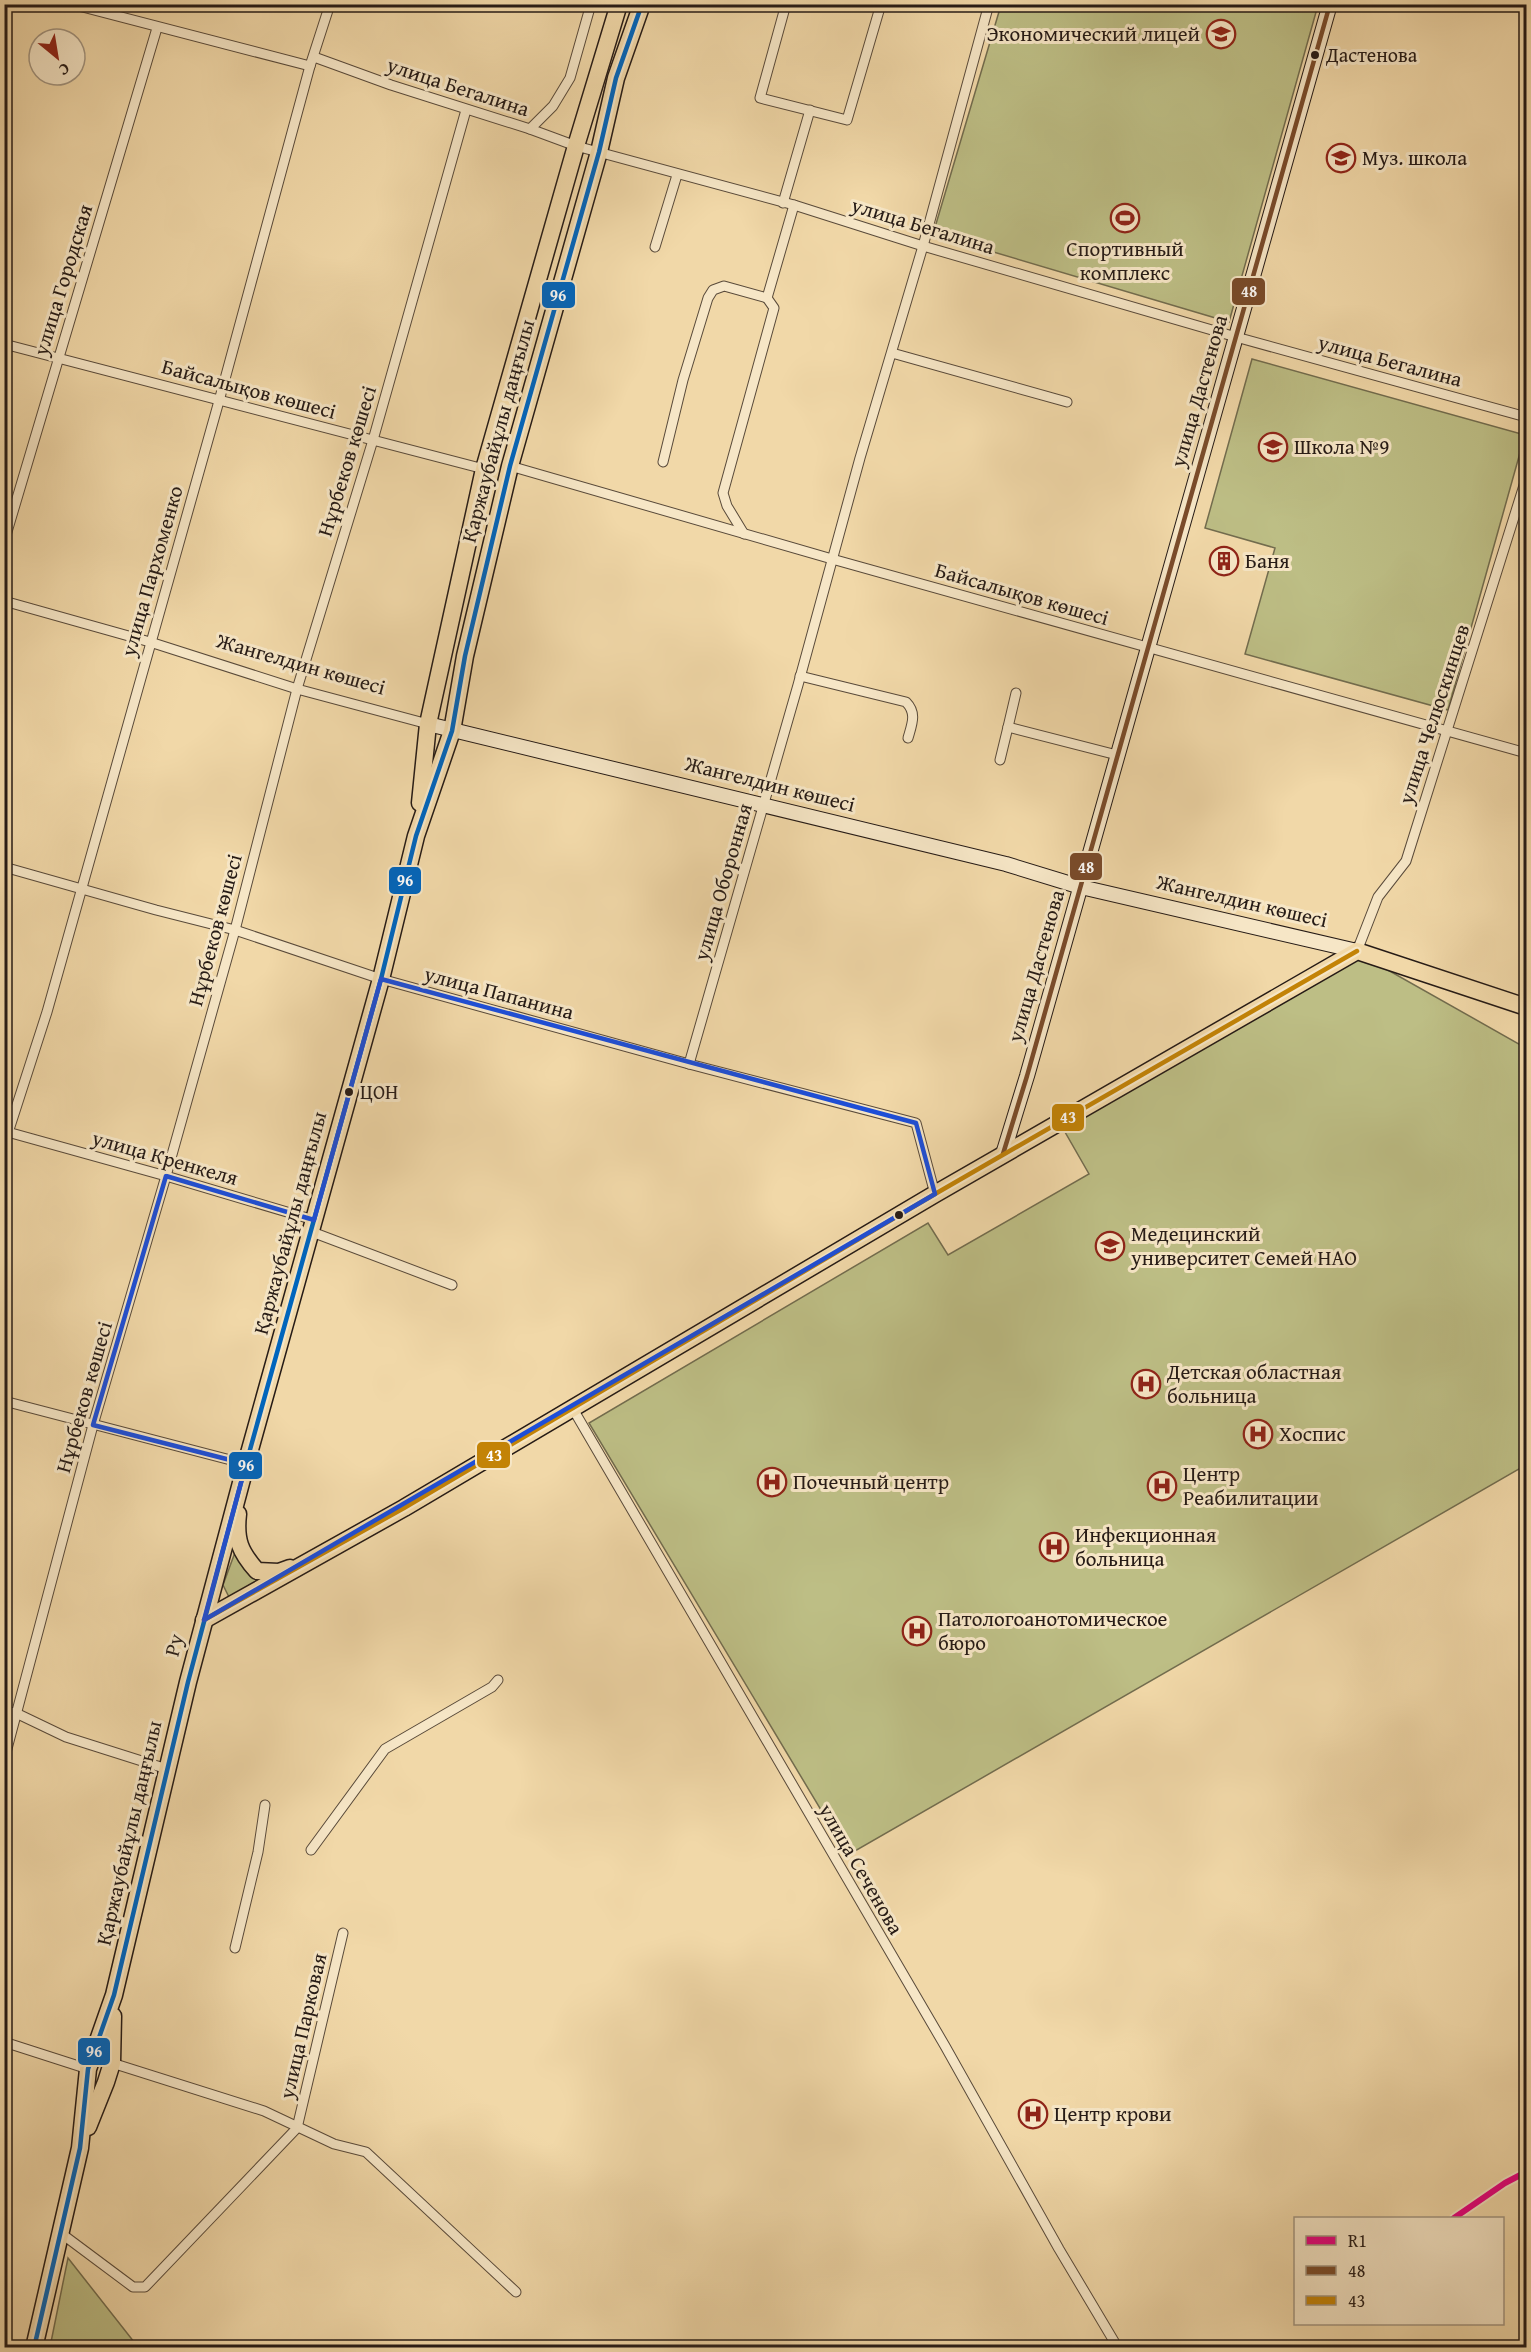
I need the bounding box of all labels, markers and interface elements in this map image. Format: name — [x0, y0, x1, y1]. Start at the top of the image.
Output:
place label: Экономический лицей — [987, 18, 1200, 49]
school or university icon: Экономический лицей — [1205, 18, 1237, 50]
north arrow — [27, 27, 87, 87]
place label: Дастенова — [1325, 40, 1418, 69]
street label: улица Бегалина — [382, 49, 533, 124]
marker: Дастенова — [1309, 49, 1321, 61]
text: С — [55, 57, 74, 83]
school or university icon: Муз. школа — [1325, 142, 1357, 174]
place label: Муз. школа — [1362, 142, 1467, 173]
street label: улица Бегалина — [847, 189, 999, 262]
street label: улица Городская — [25, 200, 100, 360]
sports icon: Спортивный комплекс — [1109, 202, 1141, 234]
place label: Спортивный комплекс — [1066, 233, 1184, 288]
line badge: 48 — [1231, 277, 1266, 306]
text: 48 — [1241, 279, 1257, 303]
line badge: 96 — [541, 281, 576, 309]
text: 96 — [550, 283, 566, 307]
street label: улица Дастенова — [1162, 311, 1235, 472]
street label: Қаржаубайұлы даңғылы — [453, 316, 542, 546]
street label: улица Бегалина — [1314, 326, 1466, 395]
street label: Байсалықов көшесі — [158, 350, 340, 427]
street label: Нұрбеков көшесі — [309, 382, 384, 540]
school or university icon: Школа №9 — [1257, 431, 1289, 463]
place label: Школа №9 — [1294, 431, 1389, 462]
street label: улица Пархоменко — [112, 482, 191, 661]
building icon: Баня — [1208, 545, 1240, 577]
place label: Баня — [1245, 545, 1290, 576]
street label: Байсалықов көшесі — [932, 554, 1113, 633]
street label: улица Челюскинцев — [1389, 620, 1477, 809]
street label: Жангелдин көшесі — [212, 624, 389, 702]
street label: Жангелдин көшесі — [681, 747, 859, 820]
street label: улица Оборонная — [685, 799, 760, 965]
street label: Нұрбеков көшесі — [179, 850, 250, 1009]
line badge: 48 — [1069, 852, 1103, 881]
text: 48 — [1078, 855, 1094, 879]
line badge: 96 — [388, 866, 422, 895]
street label: Жангелдин көшесі — [1153, 866, 1331, 935]
text: 96 — [397, 868, 413, 892]
street label: улица Дастенова — [999, 886, 1072, 1047]
street label: улица Папанина — [420, 957, 577, 1027]
place label: ЦОН — [360, 1077, 398, 1106]
marker: ЦОН — [343, 1086, 355, 1098]
line badge: 43 — [1051, 1103, 1085, 1132]
text: 43 — [1060, 1105, 1076, 1129]
street label: Қаржаубайұлы даңғылы — [245, 1108, 334, 1338]
street label: улица Кренкеля — [88, 1122, 242, 1193]
unlabelled marker — [893, 1209, 905, 1221]
place label: Медецинский университет Семей НАО — [1130, 1218, 1357, 1273]
school or university icon: Медецинский университет Семей НАО — [1094, 1230, 1126, 1262]
street label: Нұрбеков көшесі — [47, 1317, 120, 1476]
place label: Детская областная больница — [1166, 1356, 1342, 1411]
hospital icon: Детская областная больница — [1130, 1368, 1162, 1400]
hospital icon: Хоспис — [1242, 1418, 1274, 1450]
place label: Хоспис — [1279, 1418, 1346, 1449]
line badge: 43 — [476, 1441, 511, 1469]
text: 43 — [486, 1443, 502, 1467]
line badge: 96 — [228, 1451, 263, 1480]
text: 96 — [238, 1453, 254, 1477]
place label: Центр Реабилитации — [1183, 1458, 1319, 1513]
hospital icon: Почечный центр — [756, 1466, 788, 1498]
place label: Почечный центр — [793, 1466, 949, 1497]
hospital icon: Центр Реабилитации — [1146, 1470, 1178, 1502]
place label: Инфекционная больница — [1075, 1519, 1217, 1574]
hospital icon: Инфекционная больница — [1038, 1531, 1070, 1563]
place label: Патологоанотомическое бюро — [938, 1603, 1168, 1658]
hospital icon: Патологоанотомическое бюро — [901, 1615, 933, 1647]
street label: Ру — [156, 1630, 191, 1659]
street label: Қаржаубайұлы даңғылы — [88, 1717, 170, 1948]
street label: улица Сеченова — [811, 1797, 912, 1940]
street label: улица Парковая — [270, 1950, 334, 2103]
line badge: 96 — [77, 2037, 111, 2066]
text: 96 — [86, 2039, 102, 2063]
hospital icon: Центр крови — [1017, 2098, 1049, 2130]
place label: Центр крови — [1054, 2098, 1171, 2129]
legend — [1294, 2217, 1504, 2325]
text: R1 — [1348, 2227, 1367, 2254]
text: 48 — [1348, 2257, 1365, 2284]
text: 43 — [1348, 2287, 1365, 2314]

